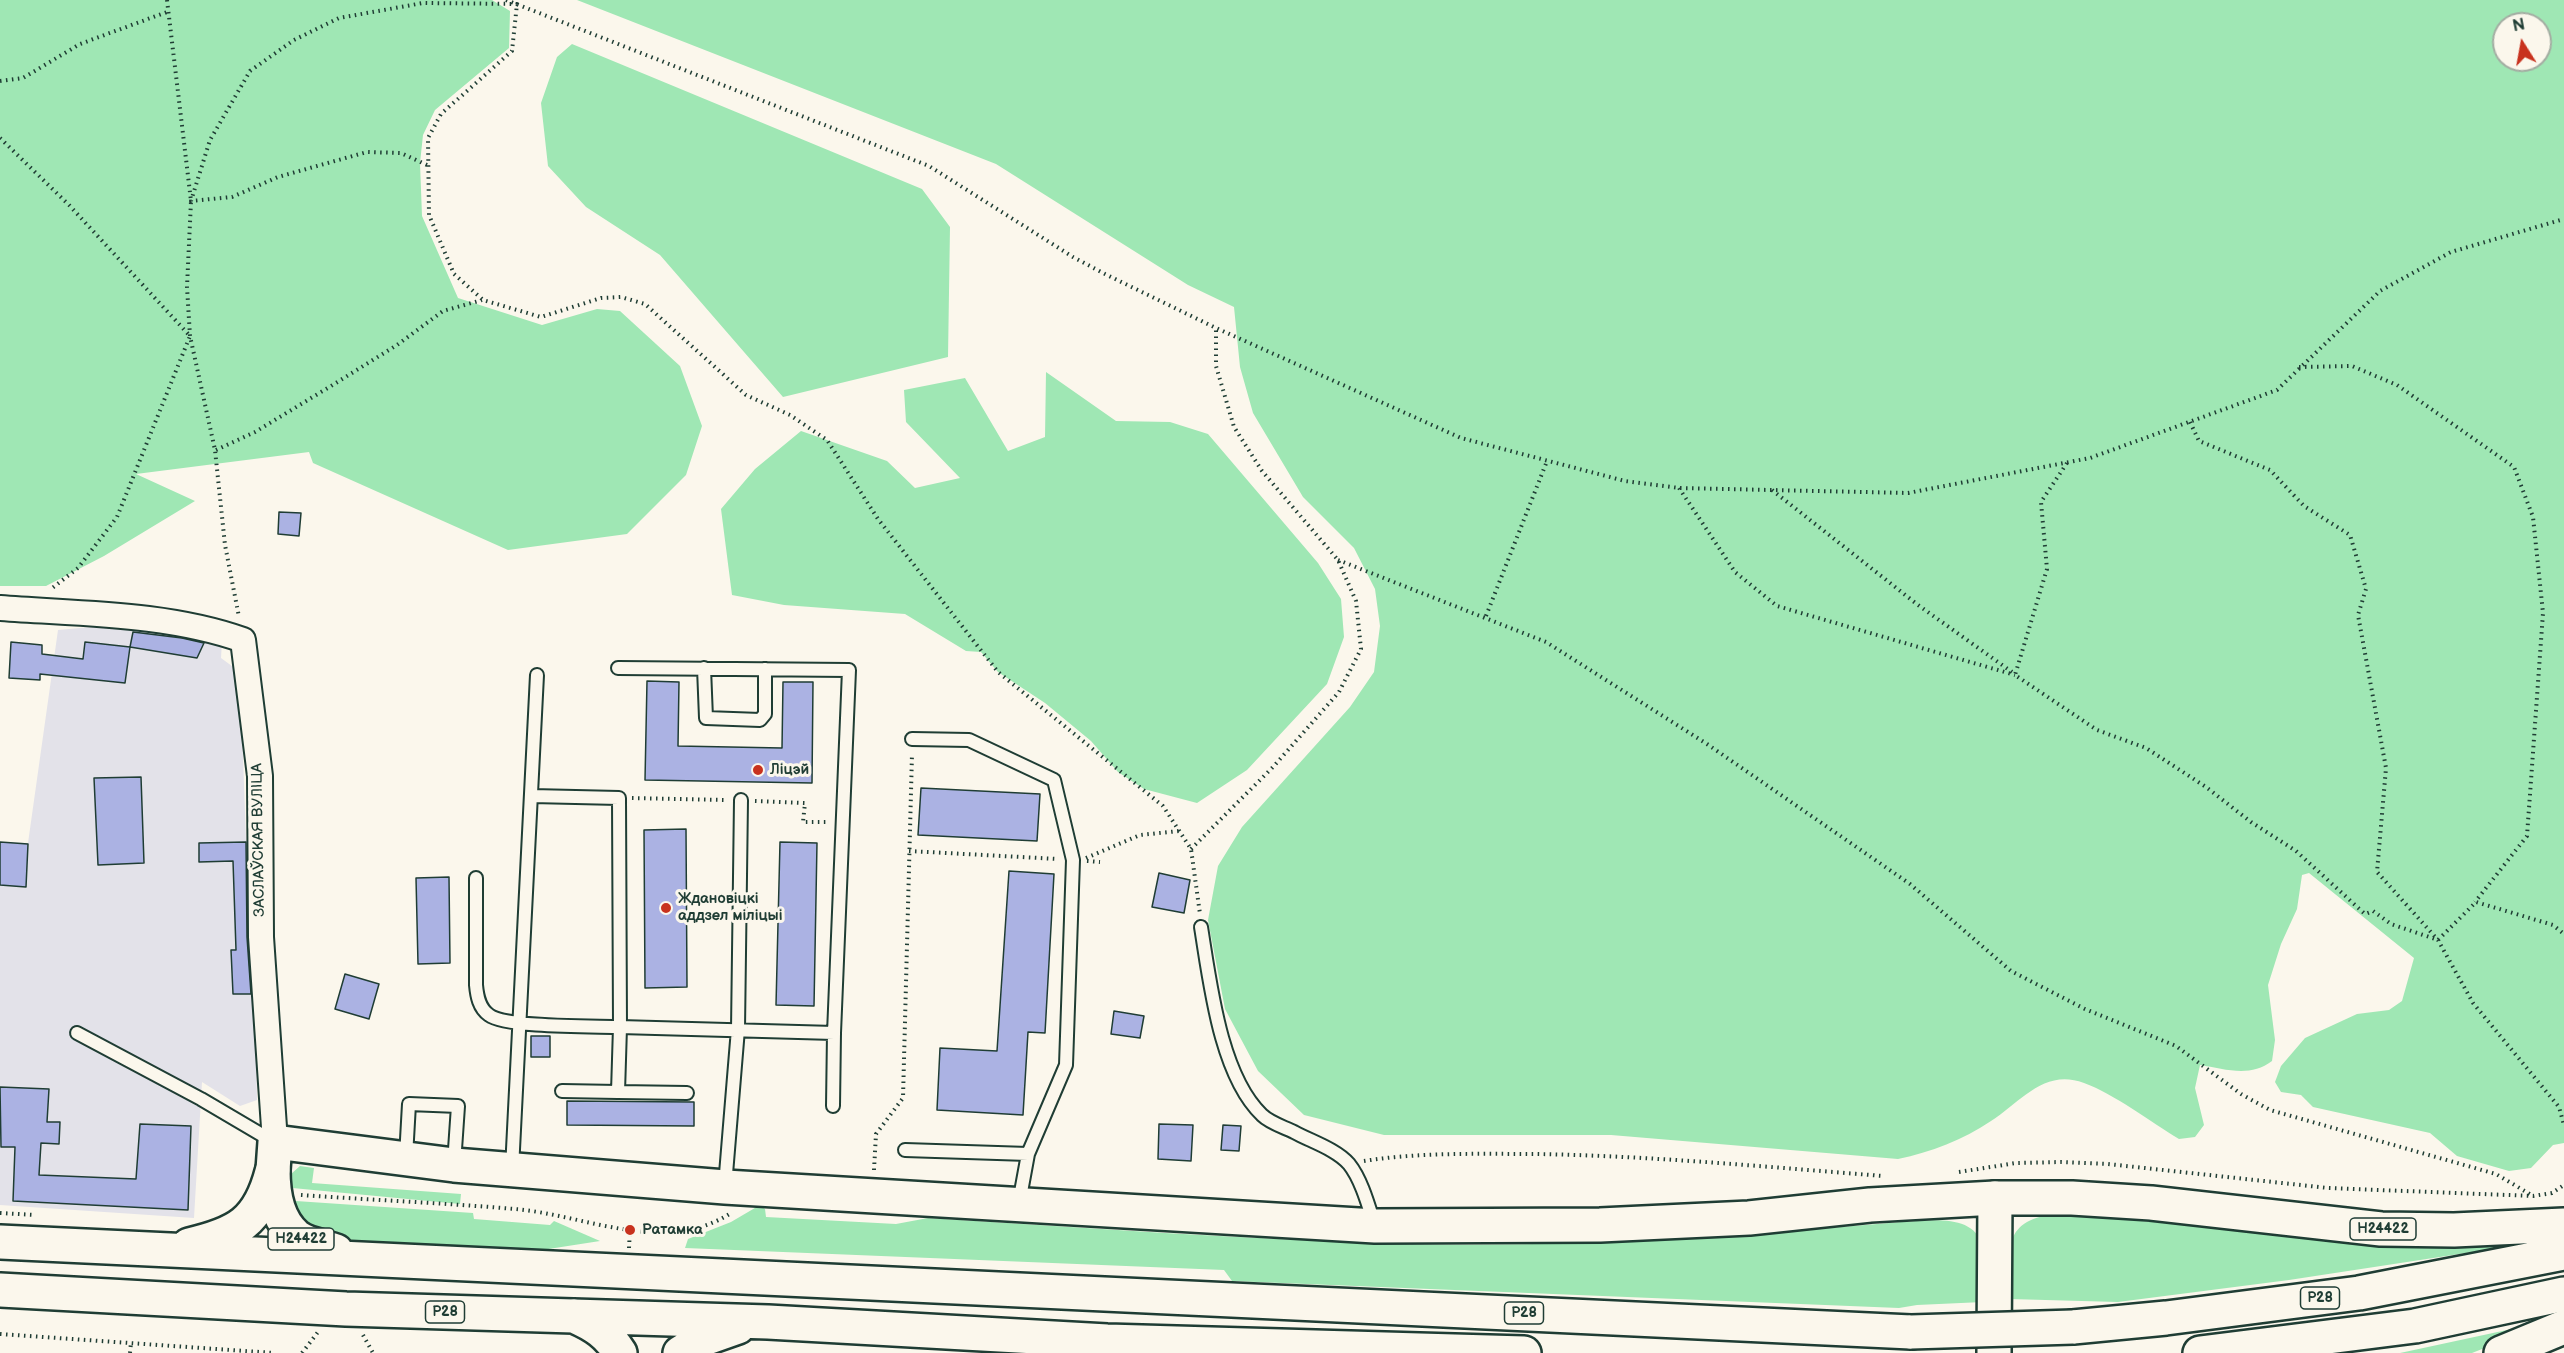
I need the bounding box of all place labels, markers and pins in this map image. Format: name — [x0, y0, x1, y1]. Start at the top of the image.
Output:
place label: Ліцэй — [770, 761, 809, 779]
marker: Ліцэй — [751, 763, 765, 777]
place label: Ждановіцкі аддзел міліцыі — [678, 890, 783, 925]
marker: Ждановіцкі аддзел міліцыі — [659, 901, 673, 915]
place label: Ратамка — [642, 1221, 703, 1239]
marker: Ратамка — [623, 1223, 637, 1237]

